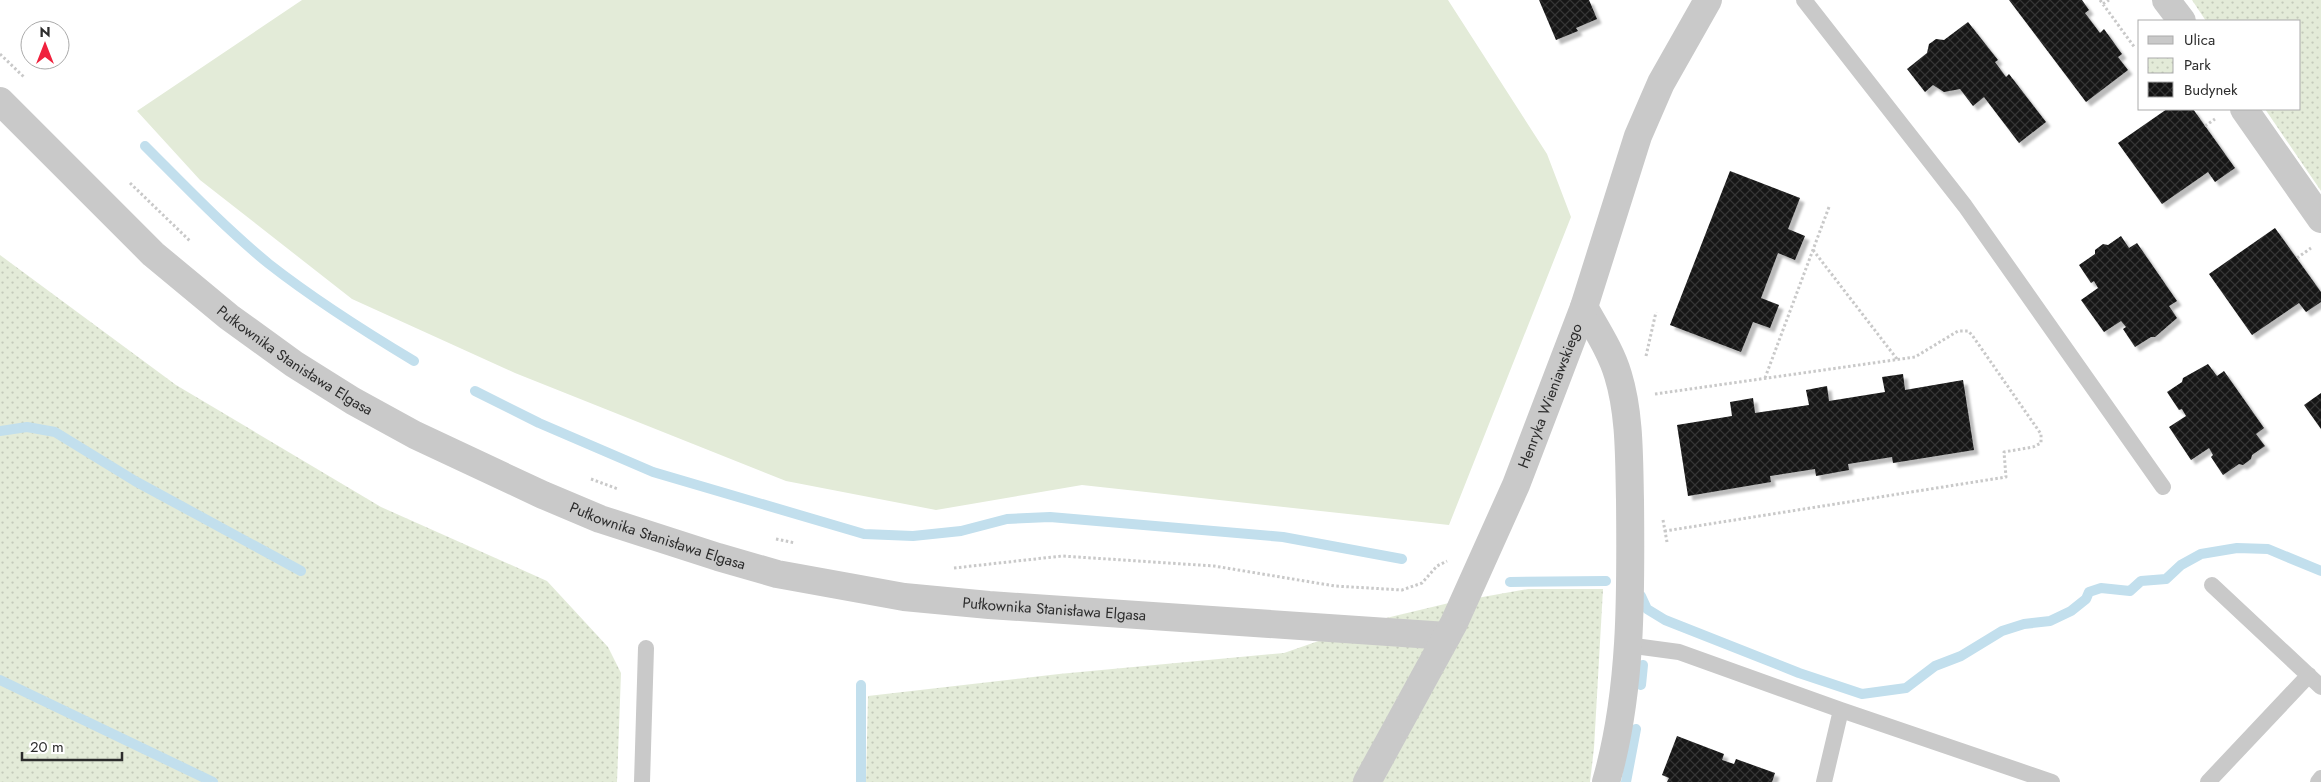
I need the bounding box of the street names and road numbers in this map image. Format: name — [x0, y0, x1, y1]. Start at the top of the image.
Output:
street label: Pułkownika Stanisława Elgasa — [212, 300, 377, 421]
street label: Henryka Wieniawskiego — [1512, 320, 1588, 471]
street label: Pułkownika Stanisława Elgasa — [566, 496, 748, 575]
street label: Pułkownika Stanisława Elgasa — [961, 592, 1147, 627]

